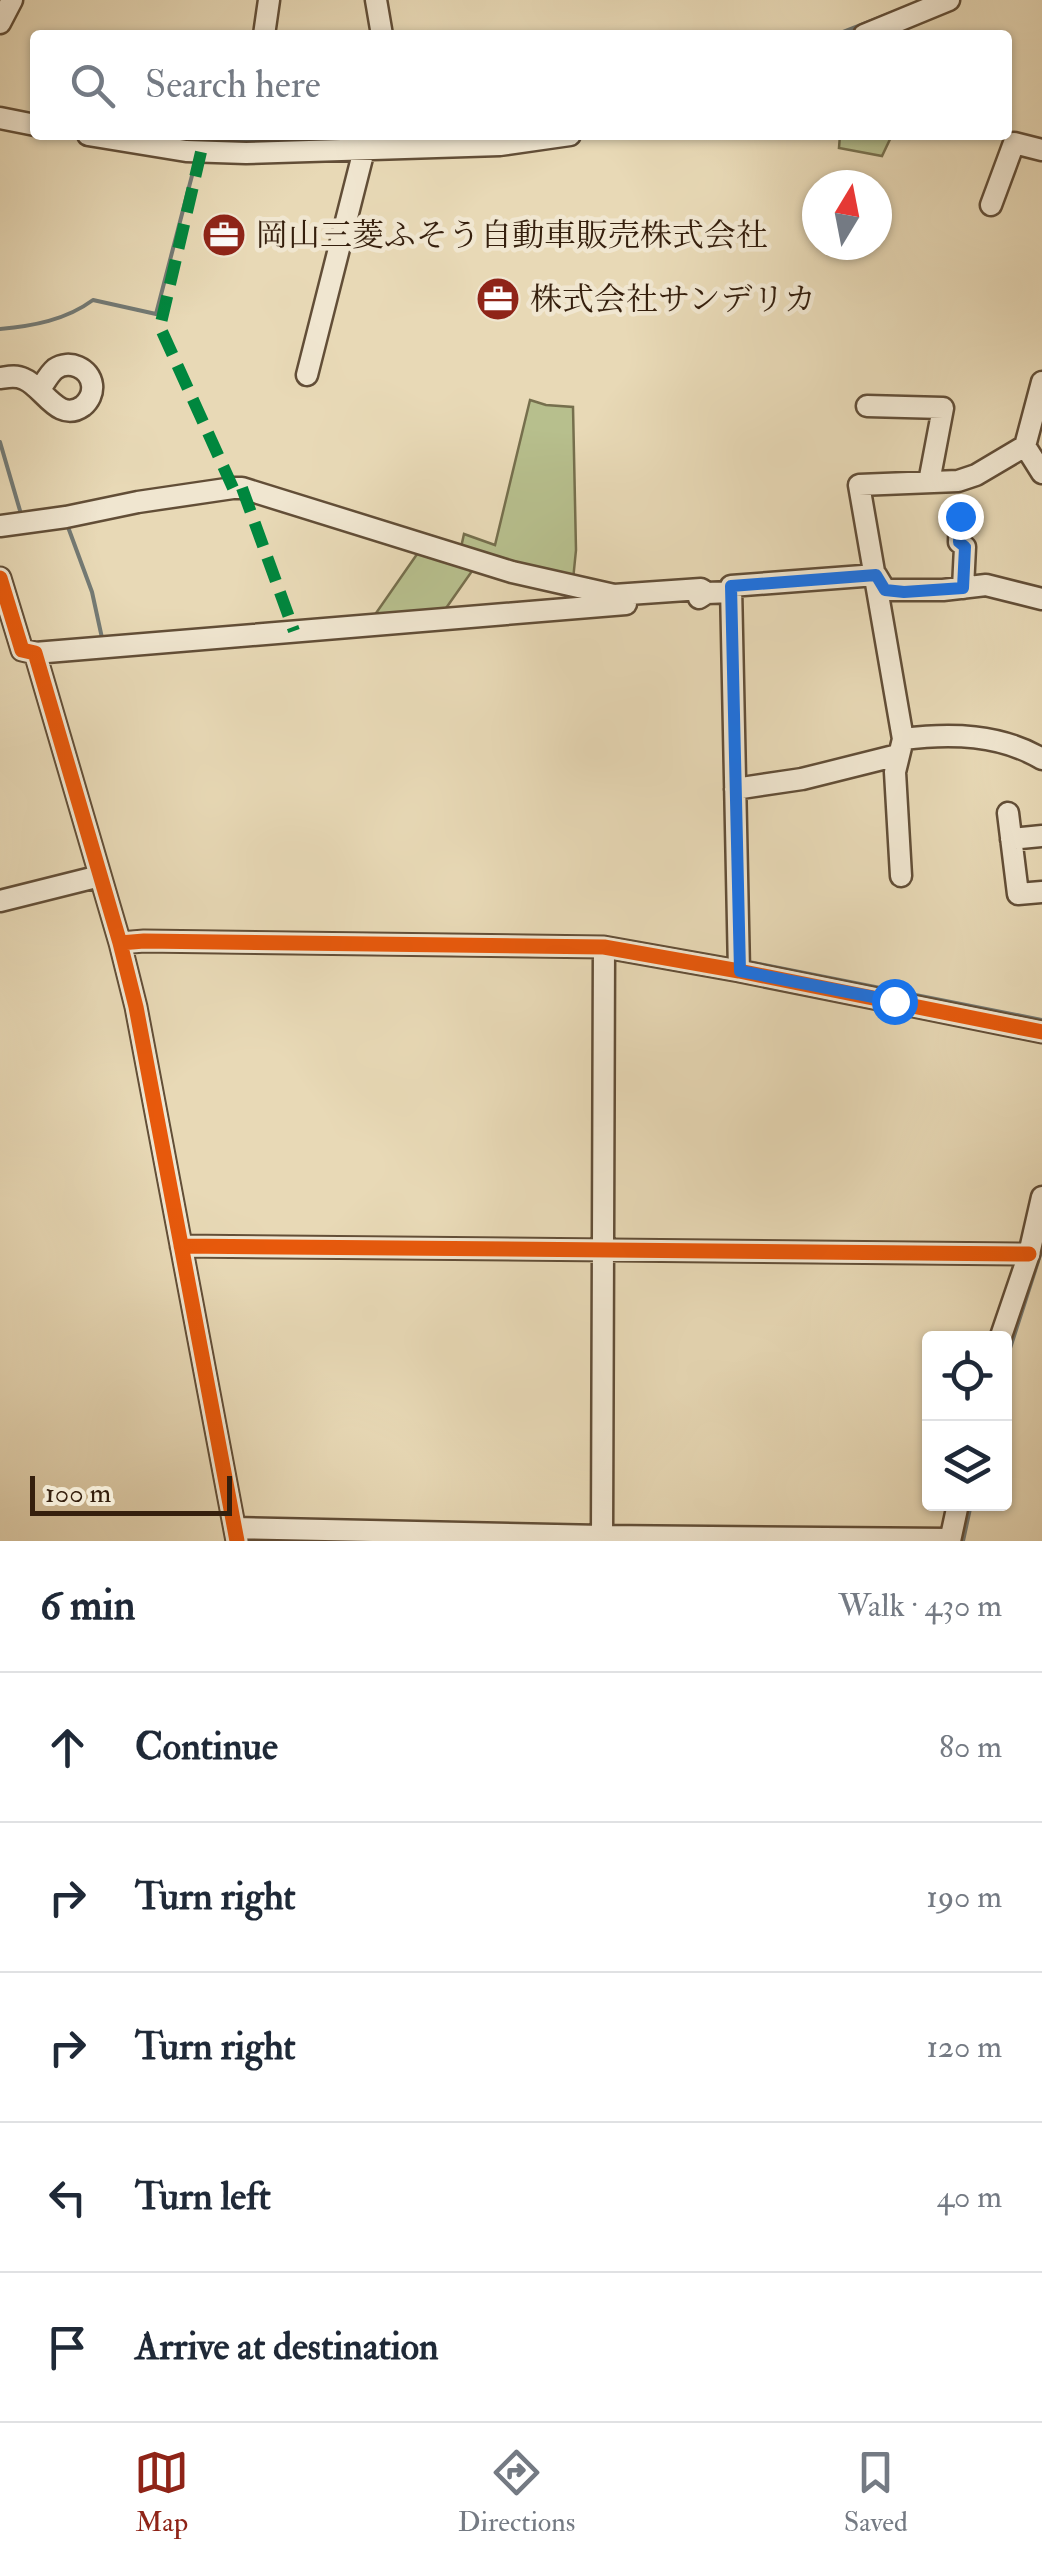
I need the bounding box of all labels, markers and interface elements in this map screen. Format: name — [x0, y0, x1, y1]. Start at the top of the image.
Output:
search box — [30, 30, 1012, 140]
icon: search — [65, 58, 120, 113]
text: Search here — [145, 61, 321, 109]
north arrow — [802, 170, 892, 260]
office icon: 岡山三菱ふそう自動車販売株式会社 — [201, 212, 247, 258]
place label: 岡山三菱ふそう自動車販売株式会社 — [256, 216, 768, 256]
office icon: 株式会社サンデリカ — [475, 276, 521, 322]
place label: 株式会社サンデリカ — [530, 280, 816, 320]
route end — [938, 494, 984, 540]
route start — [872, 979, 918, 1025]
map controls — [922, 1331, 1012, 1511]
button: locate — [922, 1331, 1012, 1421]
button: layers — [922, 1421, 1012, 1511]
scale bar — [30, 1471, 232, 1516]
text: 100 m — [45, 1476, 111, 1511]
text: 6 min — [40, 1580, 135, 1632]
text: Walk · 430 m — [838, 1586, 1002, 1626]
icon: ahead — [40, 1720, 95, 1775]
text: Continue — [135, 1723, 278, 1771]
text: 80 m — [939, 1727, 1002, 1767]
icon: right — [40, 1870, 95, 1925]
text: Turn right — [135, 1873, 296, 1921]
text: 190 m — [926, 1877, 1002, 1917]
icon: right — [40, 2020, 95, 2075]
text: Turn right — [135, 2023, 296, 2071]
text: 120 m — [926, 2027, 1002, 2067]
icon: left — [40, 2170, 95, 2225]
text: Turn left — [135, 2173, 271, 2221]
text: 40 m — [937, 2177, 1002, 2217]
icon: arrive — [40, 2320, 95, 2375]
text: Arrive at destination — [135, 2323, 439, 2371]
tab: Map — [134, 2445, 189, 2540]
tab: Directions — [458, 2445, 575, 2540]
tab: Saved — [844, 2445, 908, 2540]

